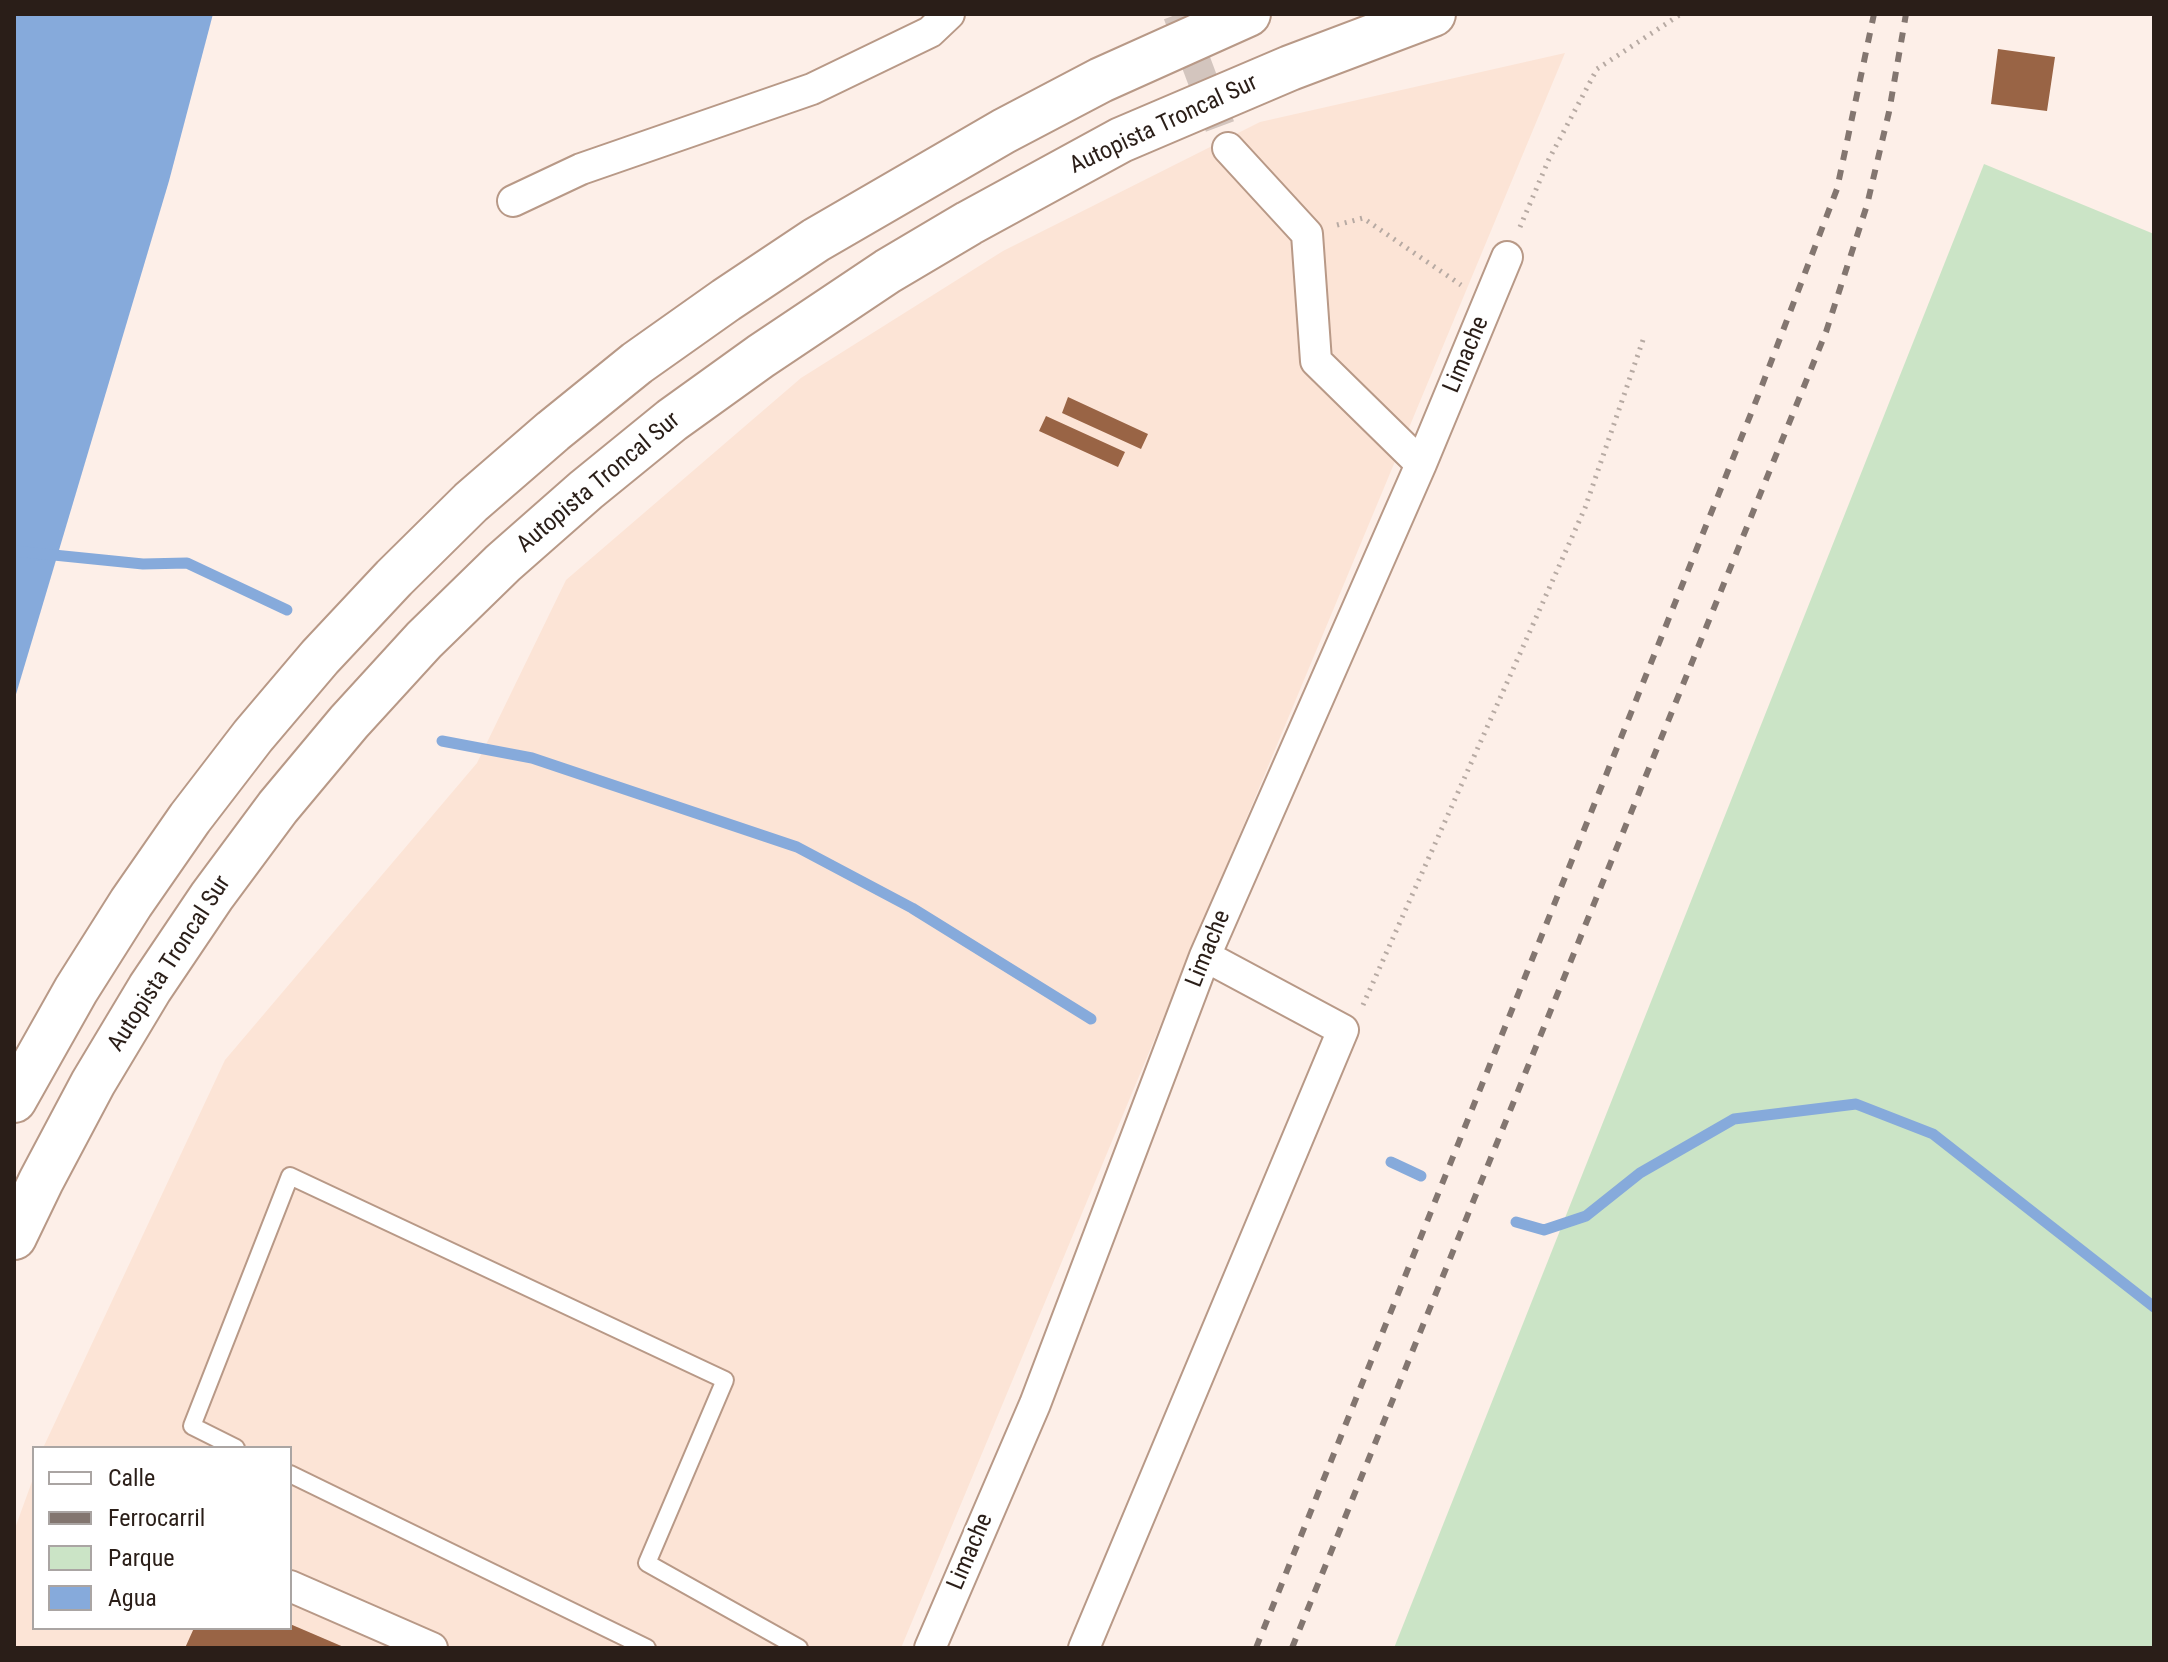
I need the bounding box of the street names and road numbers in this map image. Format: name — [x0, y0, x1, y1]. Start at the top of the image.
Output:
street label: Autopista Troncal Sur — [1065, 69, 1263, 181]
street label: Limache — [1438, 312, 1496, 398]
street label: Autopista Troncal Sur — [512, 406, 686, 560]
street label: Autopista Troncal Sur — [102, 871, 238, 1057]
street label: Limache — [1181, 906, 1237, 992]
street label: Limache — [942, 1509, 1000, 1595]

